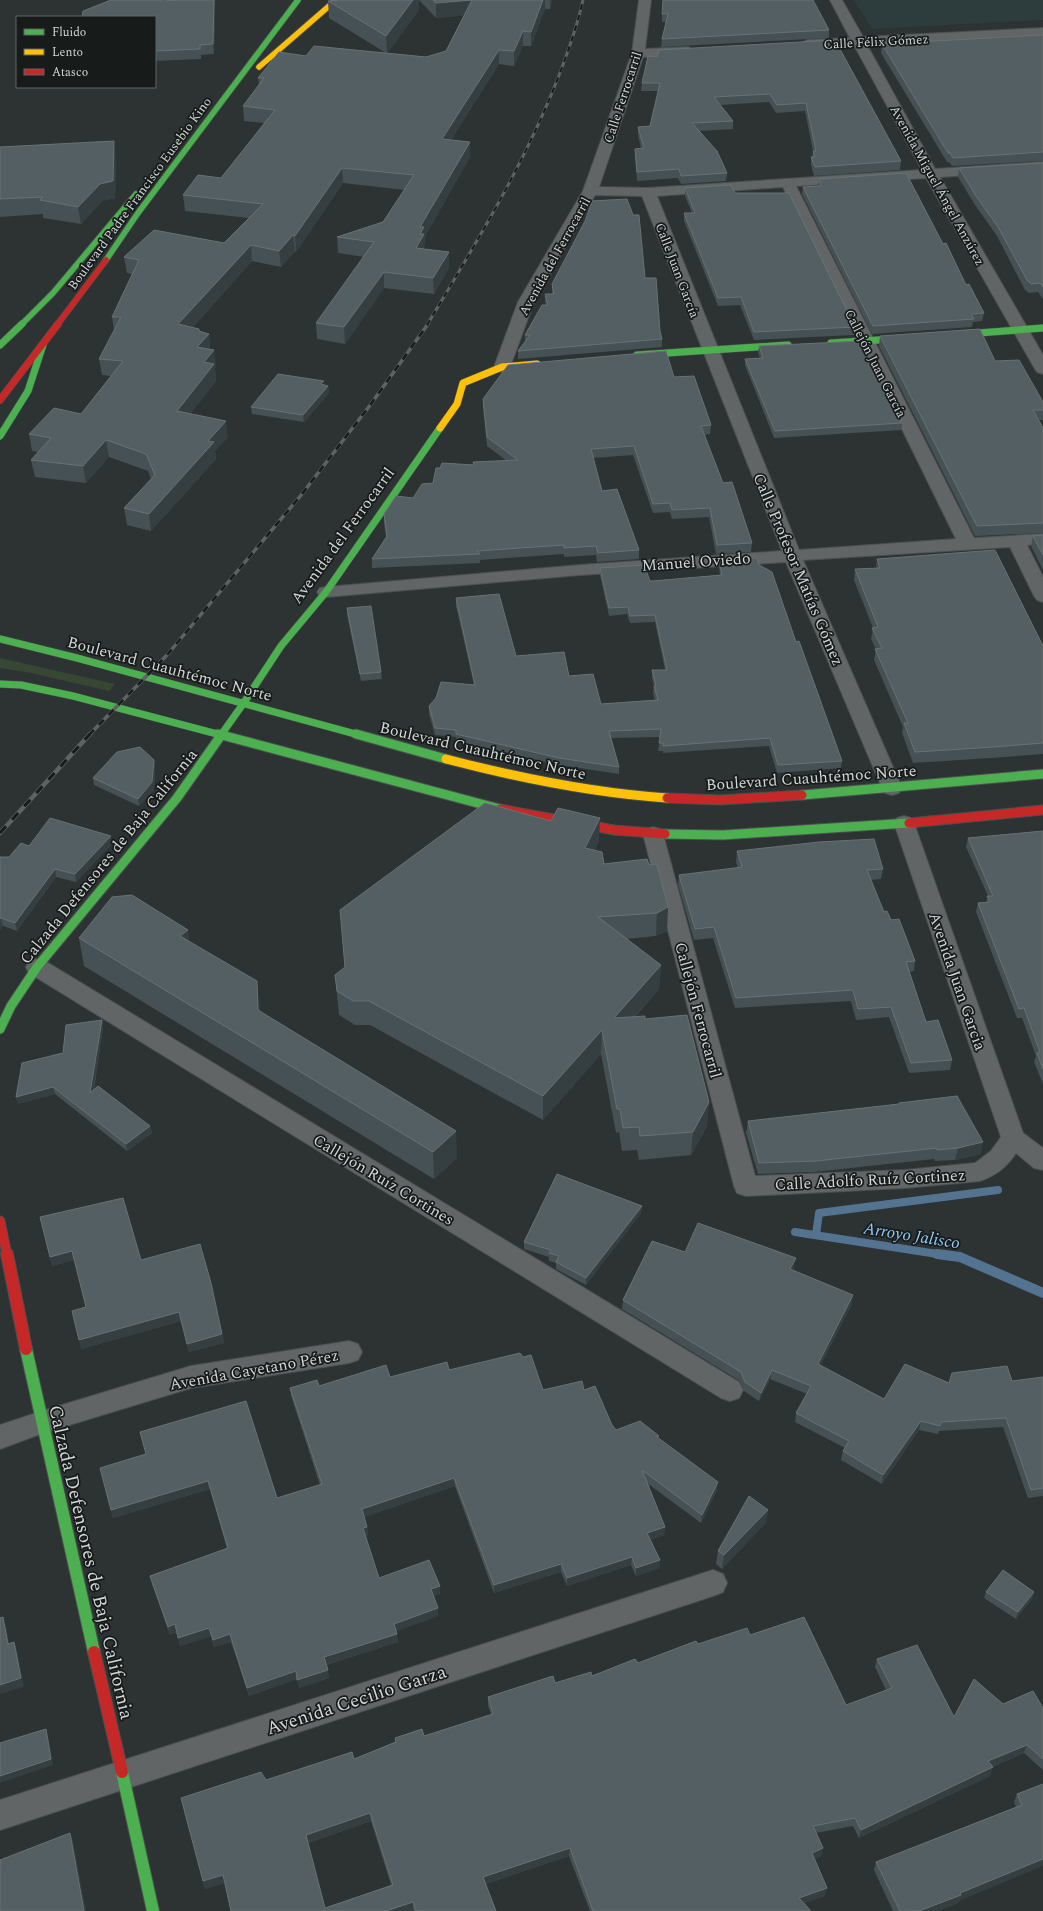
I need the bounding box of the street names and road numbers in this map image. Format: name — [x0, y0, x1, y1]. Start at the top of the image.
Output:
street label: Calle Félix Gómez — [823, 29, 929, 55]
street label: Calle Ferrocarril — [599, 49, 647, 146]
street label: Boulevard Padre Francisco Eusebio Kino — [63, 93, 217, 294]
street label: Avenida Miguel Ángel Anzúrez — [885, 102, 990, 269]
street label: Avenida del Ferrocarril — [514, 193, 596, 319]
street label: Calle Juan García — [650, 220, 705, 321]
street label: Callejón Juan García — [839, 306, 911, 422]
street label: Avenida del Ferrocarril — [285, 462, 401, 609]
street label: Calle Profesor Matías Gómez — [747, 469, 850, 670]
street label: Manuel Oviedo — [641, 546, 751, 578]
street label: Boulevard Cuauhtémoc Norte — [65, 630, 275, 708]
street label: Boulevard Cuauhtémoc Norte — [377, 716, 588, 786]
street label: Calzada Defensores de Baja California — [14, 744, 204, 970]
street label: Boulevard Cuauhtémoc Norte — [705, 759, 917, 797]
street label: Avenida Juan Garcia — [922, 909, 992, 1054]
street label: Callejón Ferrocarril — [668, 940, 728, 1081]
street label: Callejón Ruíz Cortines — [308, 1128, 459, 1232]
street label: Calle Adolfo Ruíz Cortinez — [774, 1163, 966, 1197]
street label: Avenida Cayetano Pérez — [168, 1343, 341, 1397]
street label: Calzada Defensores de Baja California — [40, 1402, 141, 1723]
street label: Avenida Cecilio Garza — [263, 1657, 451, 1743]

